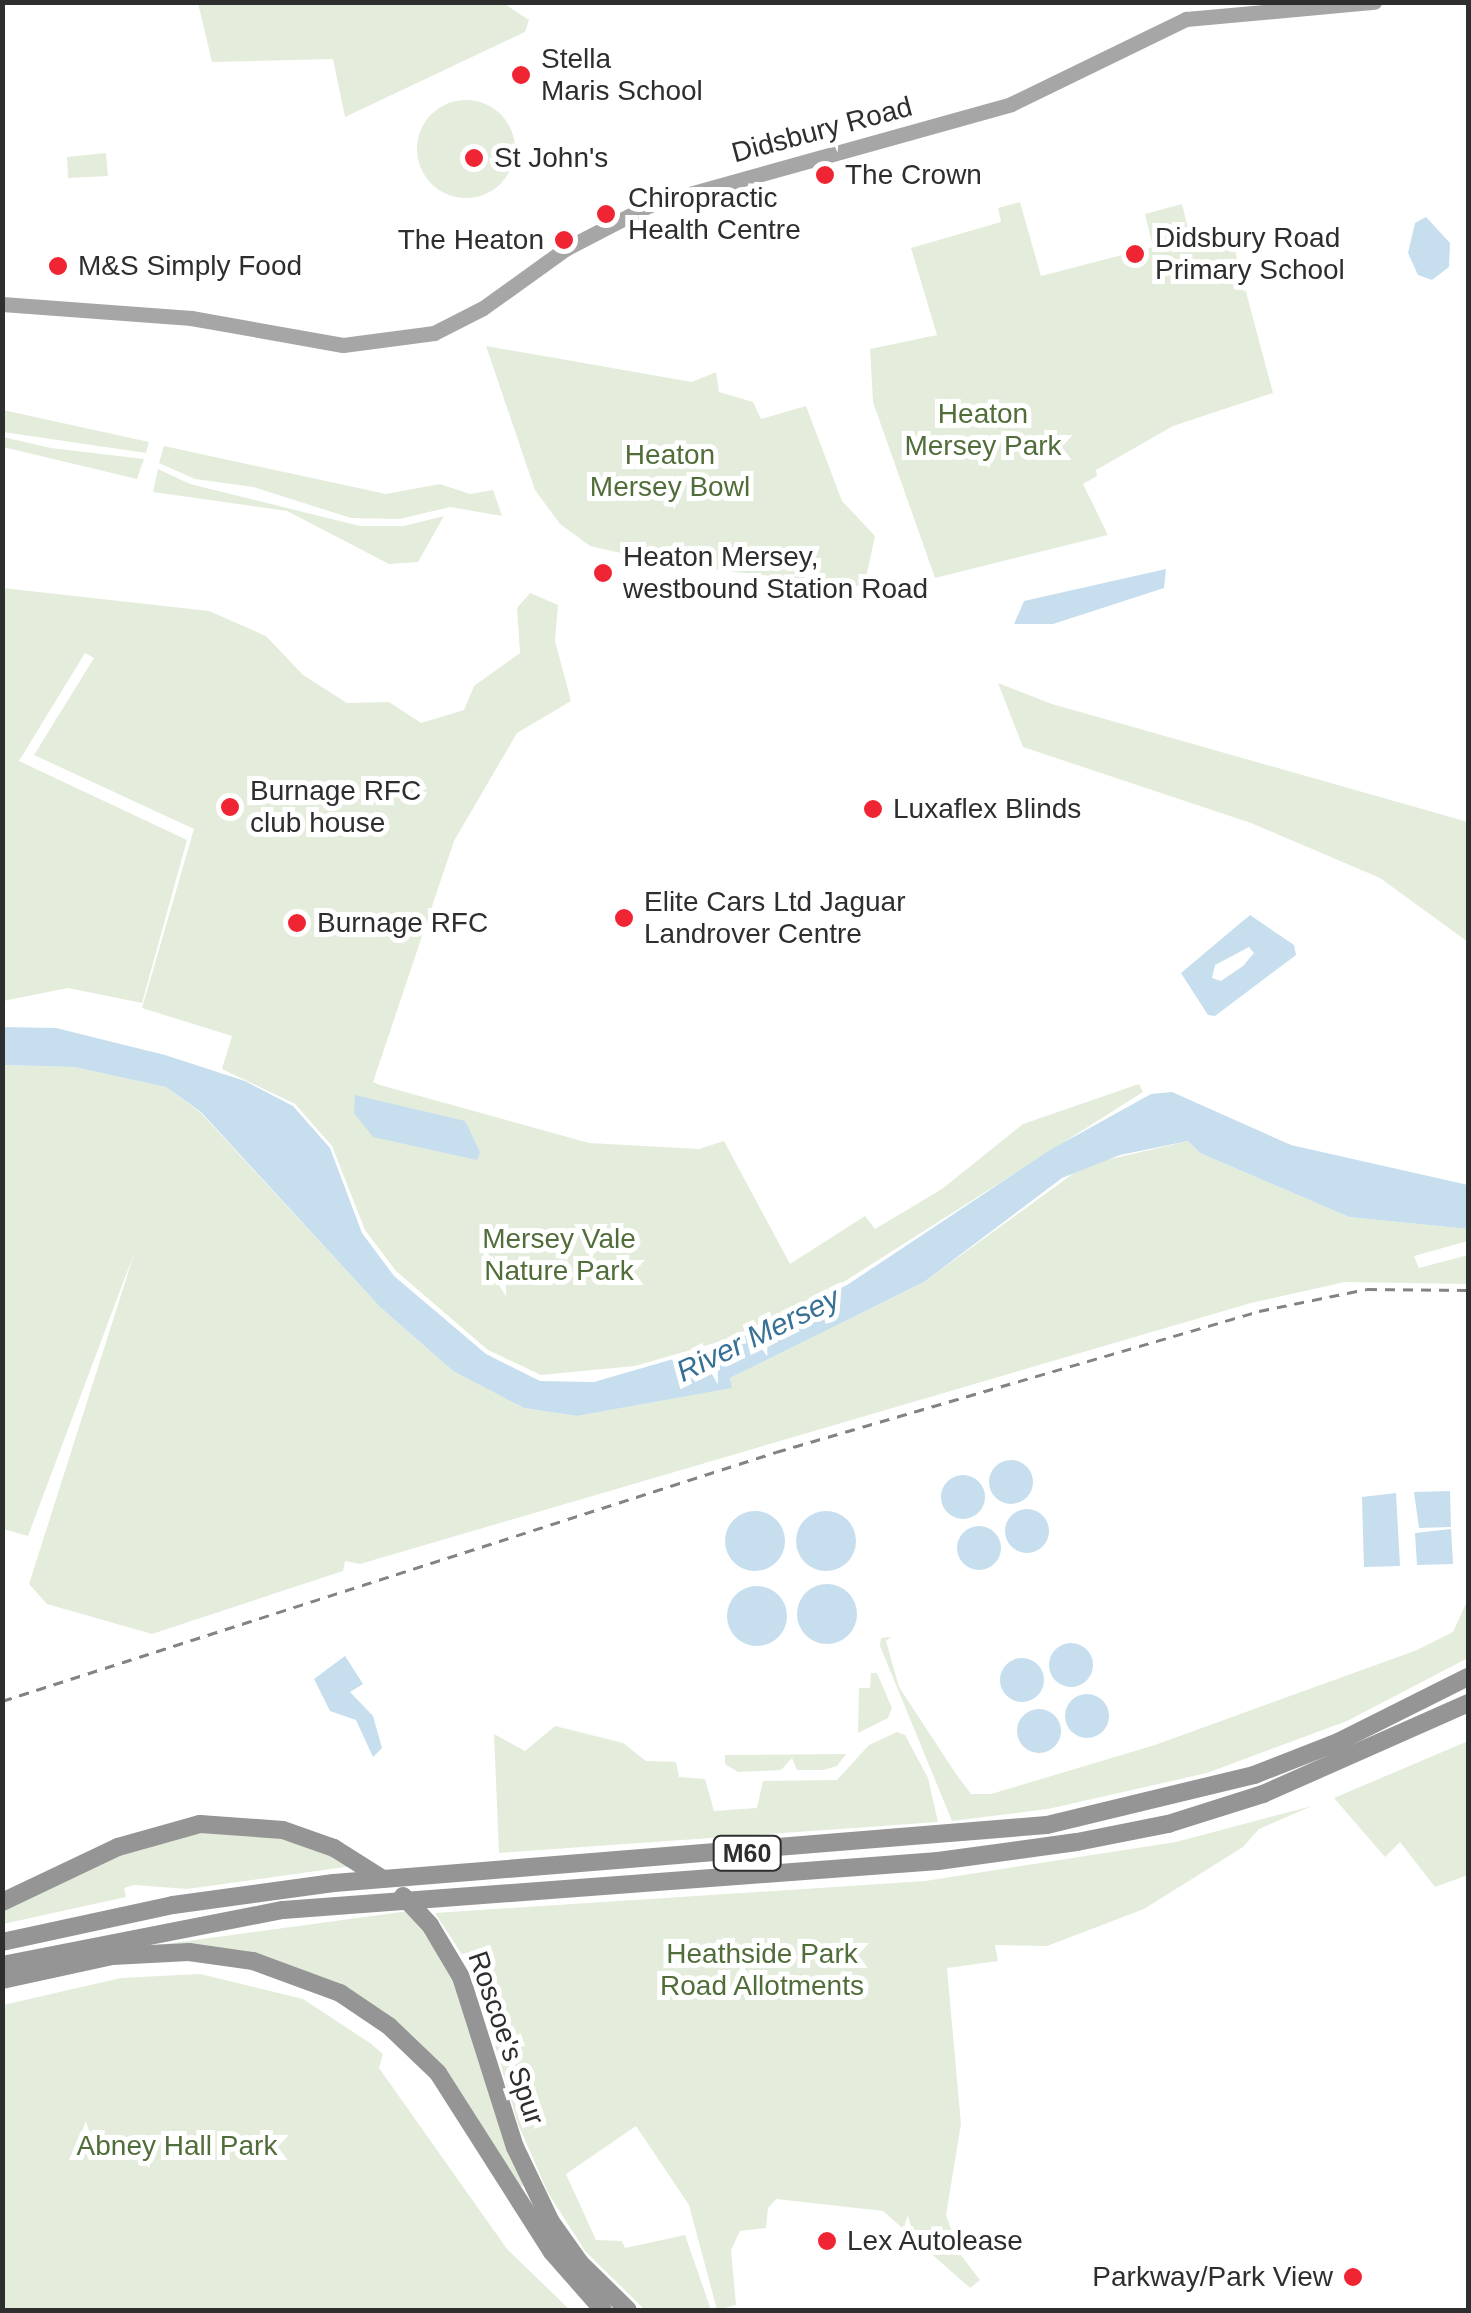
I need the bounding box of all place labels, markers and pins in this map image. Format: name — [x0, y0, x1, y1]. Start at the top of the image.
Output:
place label: Stella Maris School — [541, 42, 703, 108]
marker: Stella Maris School — [510, 64, 532, 86]
place label: St John's — [494, 141, 608, 175]
marker: St John's — [463, 147, 485, 169]
place label: The Crown — [845, 158, 982, 192]
marker: The Crown — [814, 164, 836, 186]
place label: Chiropractic Health Centre — [628, 181, 801, 247]
marker: Chiropractic Health Centre — [593, 201, 619, 227]
place label: Didsbury Road Primary School — [1155, 221, 1345, 287]
place label: The Heaton — [398, 223, 544, 257]
marker: The Heaton — [553, 229, 575, 251]
marker: Didsbury Road Primary School — [1124, 243, 1146, 265]
place label: M&S Simply Food — [78, 249, 302, 283]
marker: M&S Simply Food — [47, 255, 69, 277]
place label: Heaton Mersey, westbound Station Road — [623, 540, 928, 606]
marker: Heaton Mersey, westbound Station Road — [592, 562, 614, 584]
place label: Burnage RFC club house — [250, 774, 421, 840]
place label: Luxaflex Blinds — [893, 792, 1081, 826]
marker: Burnage RFC club house — [219, 796, 241, 818]
marker: Luxaflex Blinds — [862, 798, 884, 820]
place label: Elite Cars Ltd Jaguar Landrover Centre — [644, 885, 905, 951]
place label: Burnage RFC — [317, 906, 488, 940]
marker: Elite Cars Ltd Jaguar Landrover Centre — [613, 907, 635, 929]
marker: Burnage RFC — [286, 912, 308, 934]
place label: Lex Autolease — [847, 2224, 1024, 2258]
marker: Lex Autolease — [816, 2230, 838, 2252]
place label: Parkway/Park View — [1092, 2260, 1333, 2294]
marker: Parkway/Park View — [1342, 2266, 1364, 2288]

